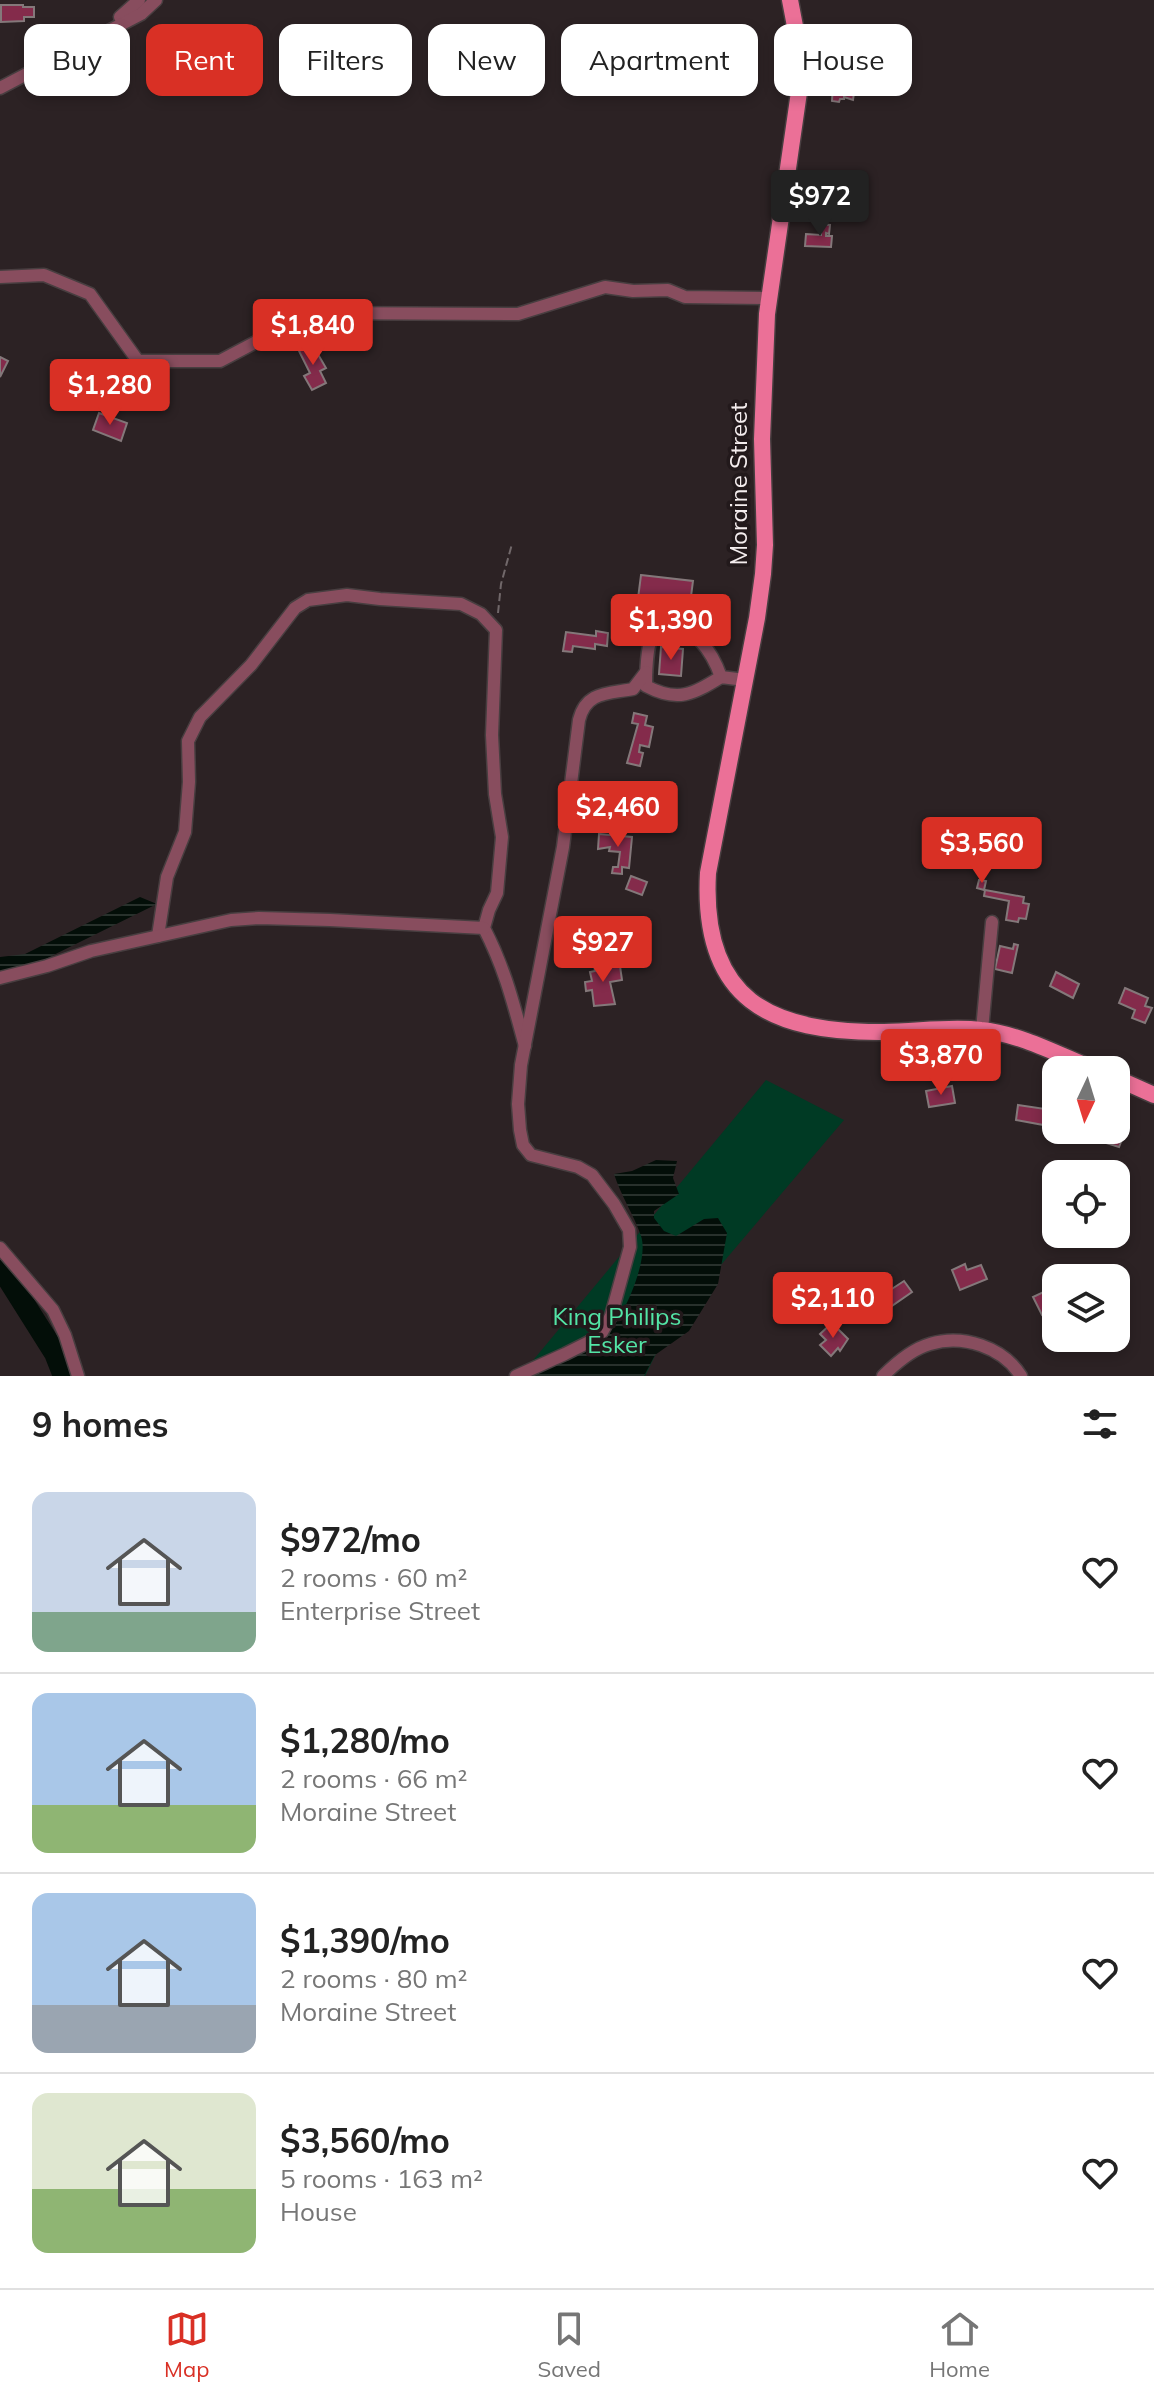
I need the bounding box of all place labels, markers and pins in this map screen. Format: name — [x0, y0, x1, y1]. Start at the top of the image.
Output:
pin: $972 — [773, 170, 867, 238]
pin: $1,840 — [248, 299, 378, 367]
pin: $1,280 — [45, 359, 175, 427]
pin: $1,390 — [606, 594, 736, 662]
pin: $2,460 — [553, 781, 683, 849]
pin: $3,560 — [917, 817, 1047, 885]
pin: $927 — [556, 916, 650, 984]
pin: $3,870 — [876, 1029, 1006, 1097]
pin: $2,110 — [768, 1272, 898, 1340]

